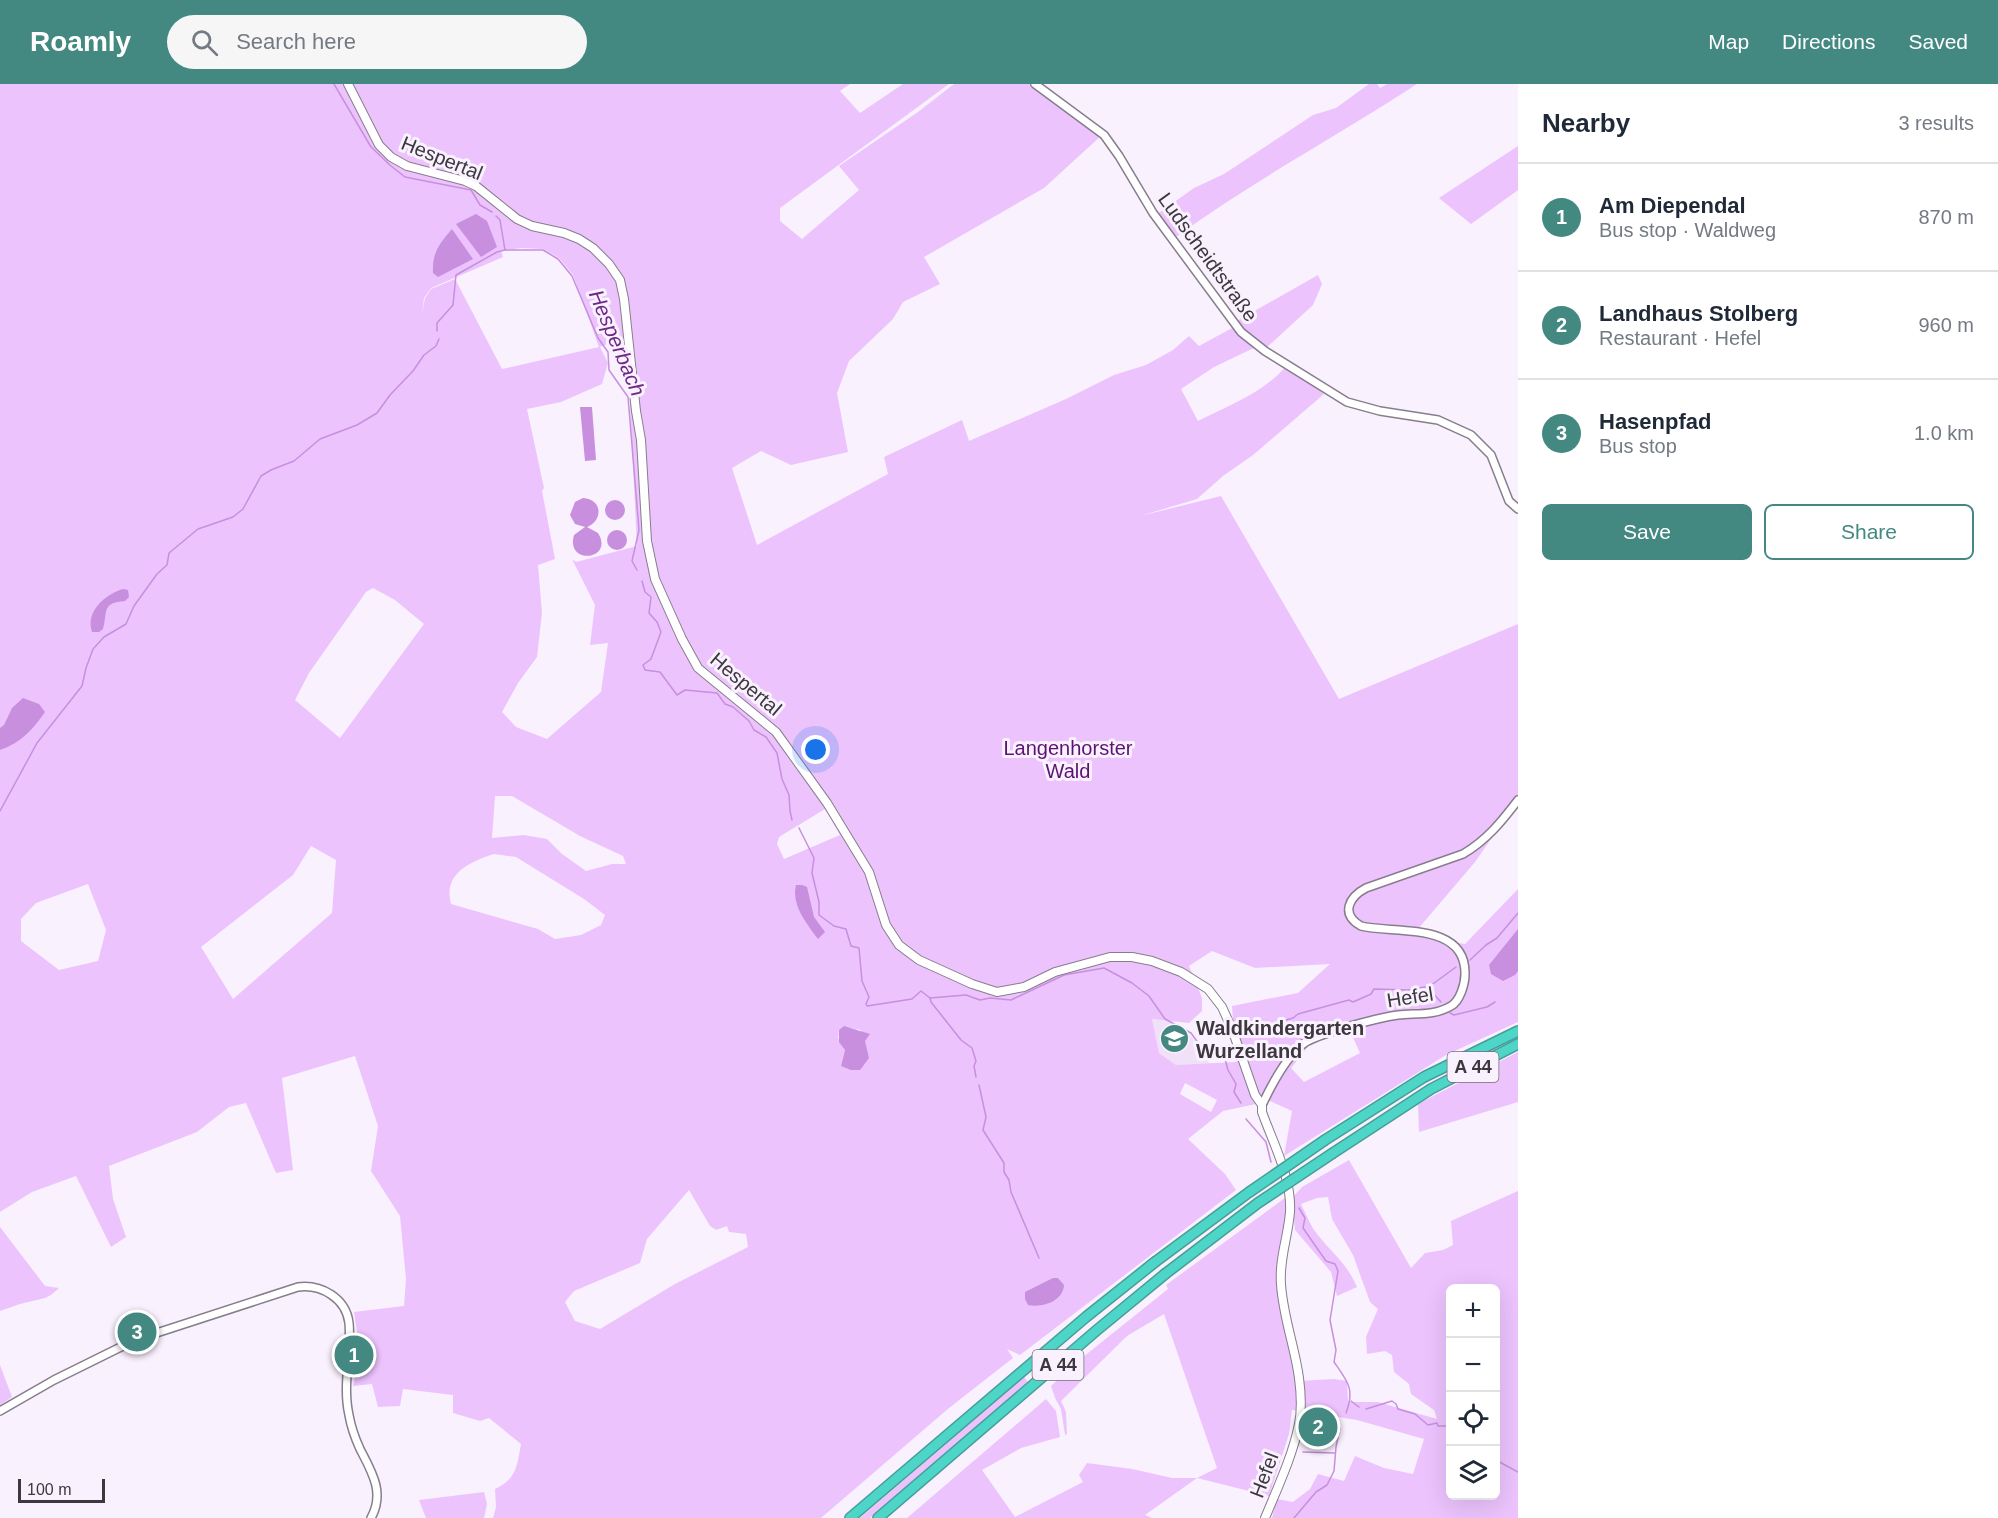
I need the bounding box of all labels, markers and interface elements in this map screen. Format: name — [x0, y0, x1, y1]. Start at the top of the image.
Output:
search box — [167, 15, 587, 69]
text: Roamly — [30, 26, 131, 57]
icon: search — [188, 26, 221, 59]
text: Search here — [236, 29, 356, 54]
text: Map — [1708, 30, 1749, 53]
text: Directions — [1782, 30, 1875, 53]
text: Saved — [1908, 30, 1968, 53]
text: Nearby — [1542, 108, 1630, 138]
text: 3 results — [1898, 112, 1974, 134]
street label: Hespertal — [398, 132, 486, 184]
street label: Ludscheidtstraße — [1154, 188, 1262, 326]
text: Am Diependal — [1599, 193, 1746, 218]
text: 1 — [1556, 206, 1567, 228]
text: 870 m — [1918, 206, 1974, 228]
text: Bus stop · Waldweg — [1599, 219, 1776, 241]
water label: Hesperbach — [585, 286, 650, 399]
text: Landhaus Stolberg — [1599, 301, 1798, 326]
text: 2 — [1556, 314, 1567, 336]
text: 960 m — [1918, 314, 1974, 336]
text: Restaurant · Hefel — [1599, 327, 1761, 349]
text: Hasenpfad — [1599, 409, 1711, 434]
text: 3 — [1556, 422, 1567, 444]
text: 1.0 km — [1914, 422, 1974, 444]
text: Bus stop — [1599, 435, 1677, 457]
button: Save — [1542, 504, 1752, 560]
button: Share — [1764, 504, 1974, 560]
street label: Hespertal — [706, 648, 786, 720]
your location — [801, 735, 830, 764]
park label: Langenhorster Wald — [1004, 737, 1133, 782]
street label: Hefel — [1385, 982, 1435, 1012]
place label: Waldkindergarten Wurzelland — [1196, 1017, 1364, 1062]
school or university icon: Waldkindergarten Wurzelland — [1159, 1023, 1191, 1055]
road number: A 44 — [1448, 1052, 1498, 1082]
map controls — [1446, 1284, 1500, 1500]
button: + — [1446, 1284, 1500, 1338]
pin: 3 — [118, 1310, 156, 1354]
pin: 1 — [334, 1332, 374, 1378]
button: − — [1446, 1338, 1500, 1392]
road number: A 44 — [1032, 1350, 1084, 1380]
button: locate — [1446, 1392, 1500, 1446]
pin: 2 — [1298, 1404, 1338, 1450]
button: layers — [1446, 1446, 1500, 1500]
street label: Hefel — [1245, 1449, 1283, 1501]
scale bar — [18, 1476, 105, 1504]
text: 100 m — [27, 1481, 71, 1498]

